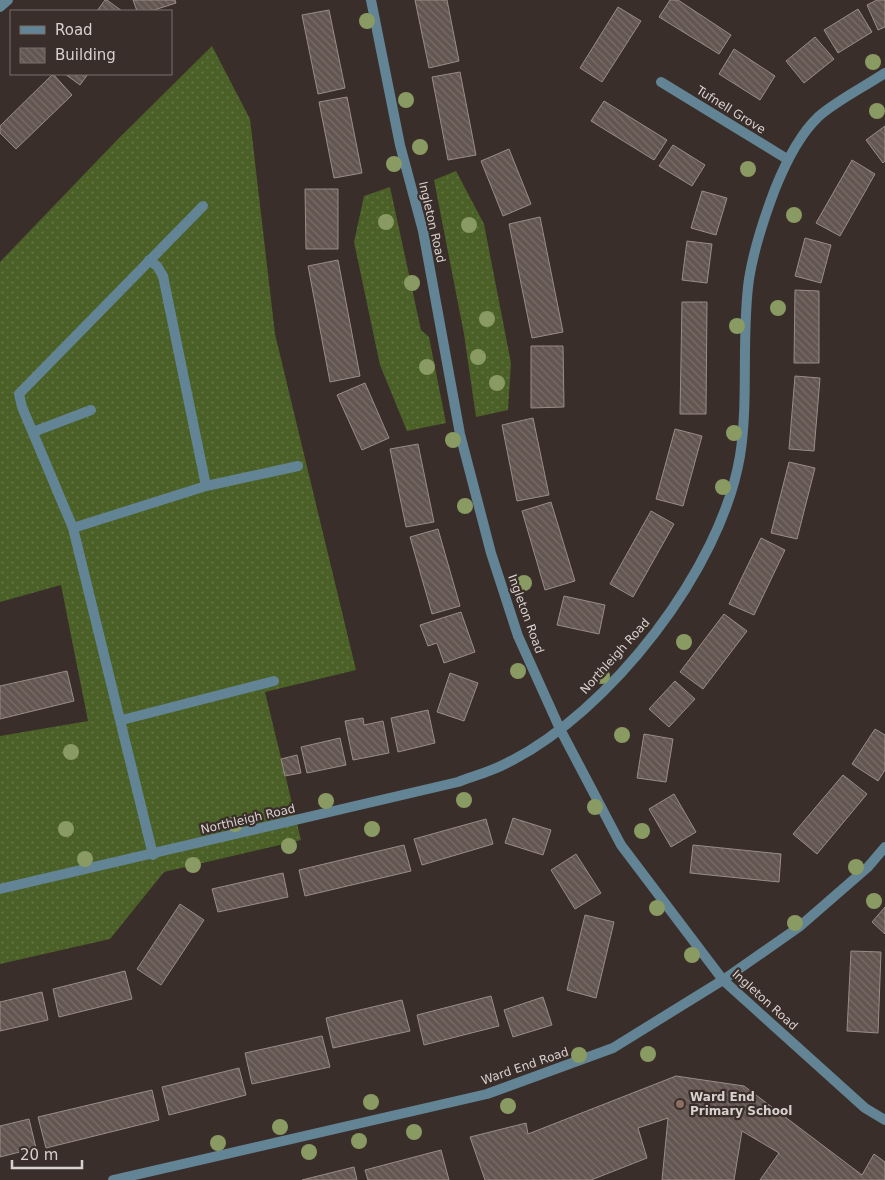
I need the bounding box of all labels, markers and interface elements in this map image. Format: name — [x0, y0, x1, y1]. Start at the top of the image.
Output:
legend — [10, 10, 172, 75]
text: Road — [55, 21, 93, 39]
text: Building — [55, 46, 116, 64]
street label: Tufnell Grove — [693, 83, 768, 137]
street label: Ingleton Road — [416, 180, 448, 264]
street label: Ingleton Road — [505, 573, 547, 655]
street label: Northleigh Road — [577, 615, 653, 697]
street label: Northleigh Road — [199, 801, 297, 837]
street label: Ingleton Road — [729, 967, 801, 1033]
street label: Ward End Road — [480, 1045, 570, 1087]
place label: Ward End Primary School — [690, 1090, 792, 1118]
marker: Ward End Primary School — [674, 1098, 686, 1110]
scale bar — [12, 1138, 82, 1170]
text: 20 m — [20, 1146, 58, 1164]

